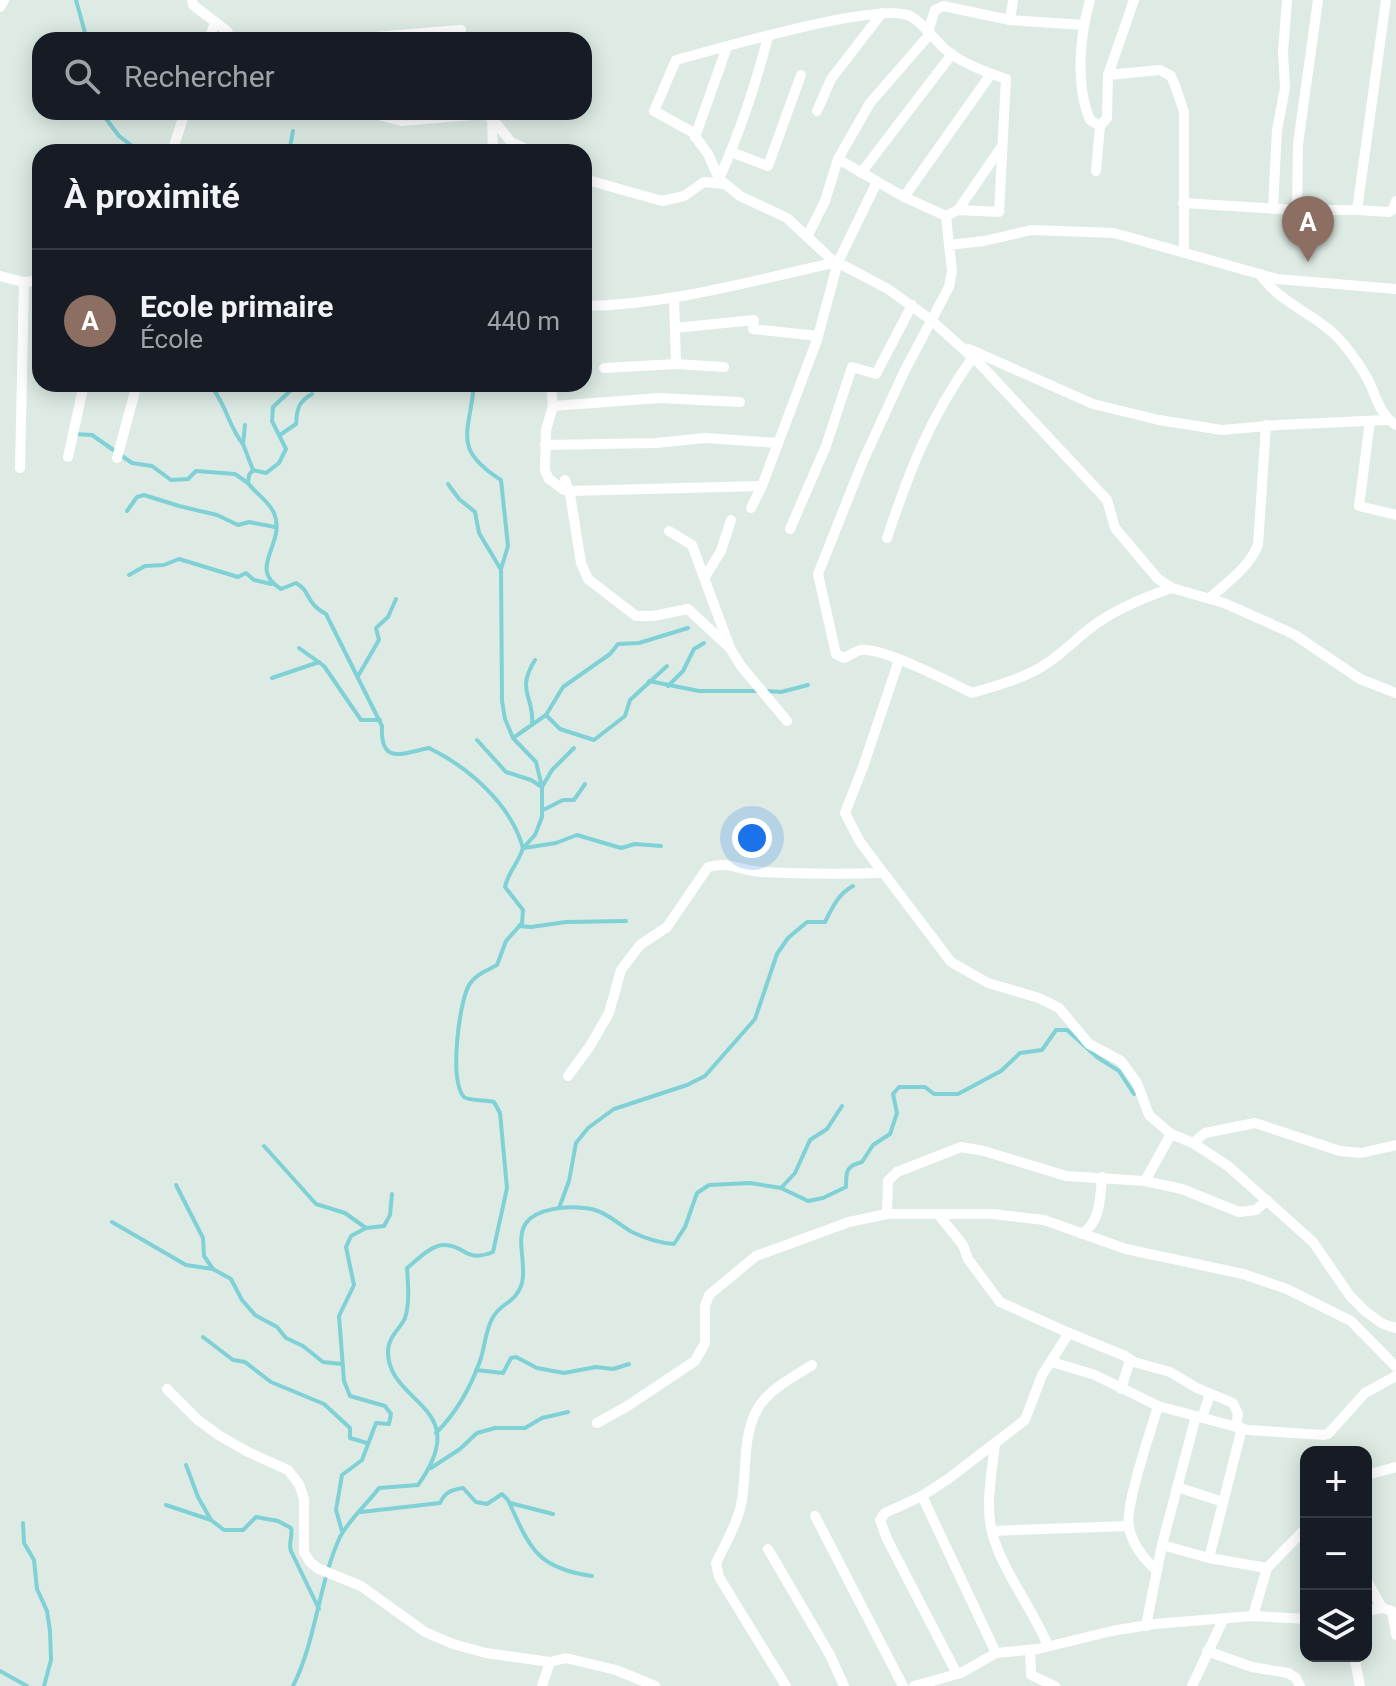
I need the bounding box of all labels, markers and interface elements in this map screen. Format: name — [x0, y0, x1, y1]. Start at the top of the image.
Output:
search box — [32, 32, 592, 120]
icon: search — [60, 54, 104, 98]
text: Rechercher — [124, 59, 275, 94]
text: À proximité — [64, 176, 240, 216]
pin: A — [1282, 196, 1334, 262]
text: Ecole primaire — [140, 289, 333, 324]
text: A — [81, 306, 99, 336]
text: 440 m — [487, 306, 560, 336]
text: École — [140, 324, 203, 354]
your location — [732, 818, 772, 858]
map controls — [1300, 1446, 1372, 1662]
button: + — [1300, 1446, 1372, 1518]
button: − — [1300, 1518, 1372, 1590]
button: layers — [1300, 1590, 1372, 1662]

